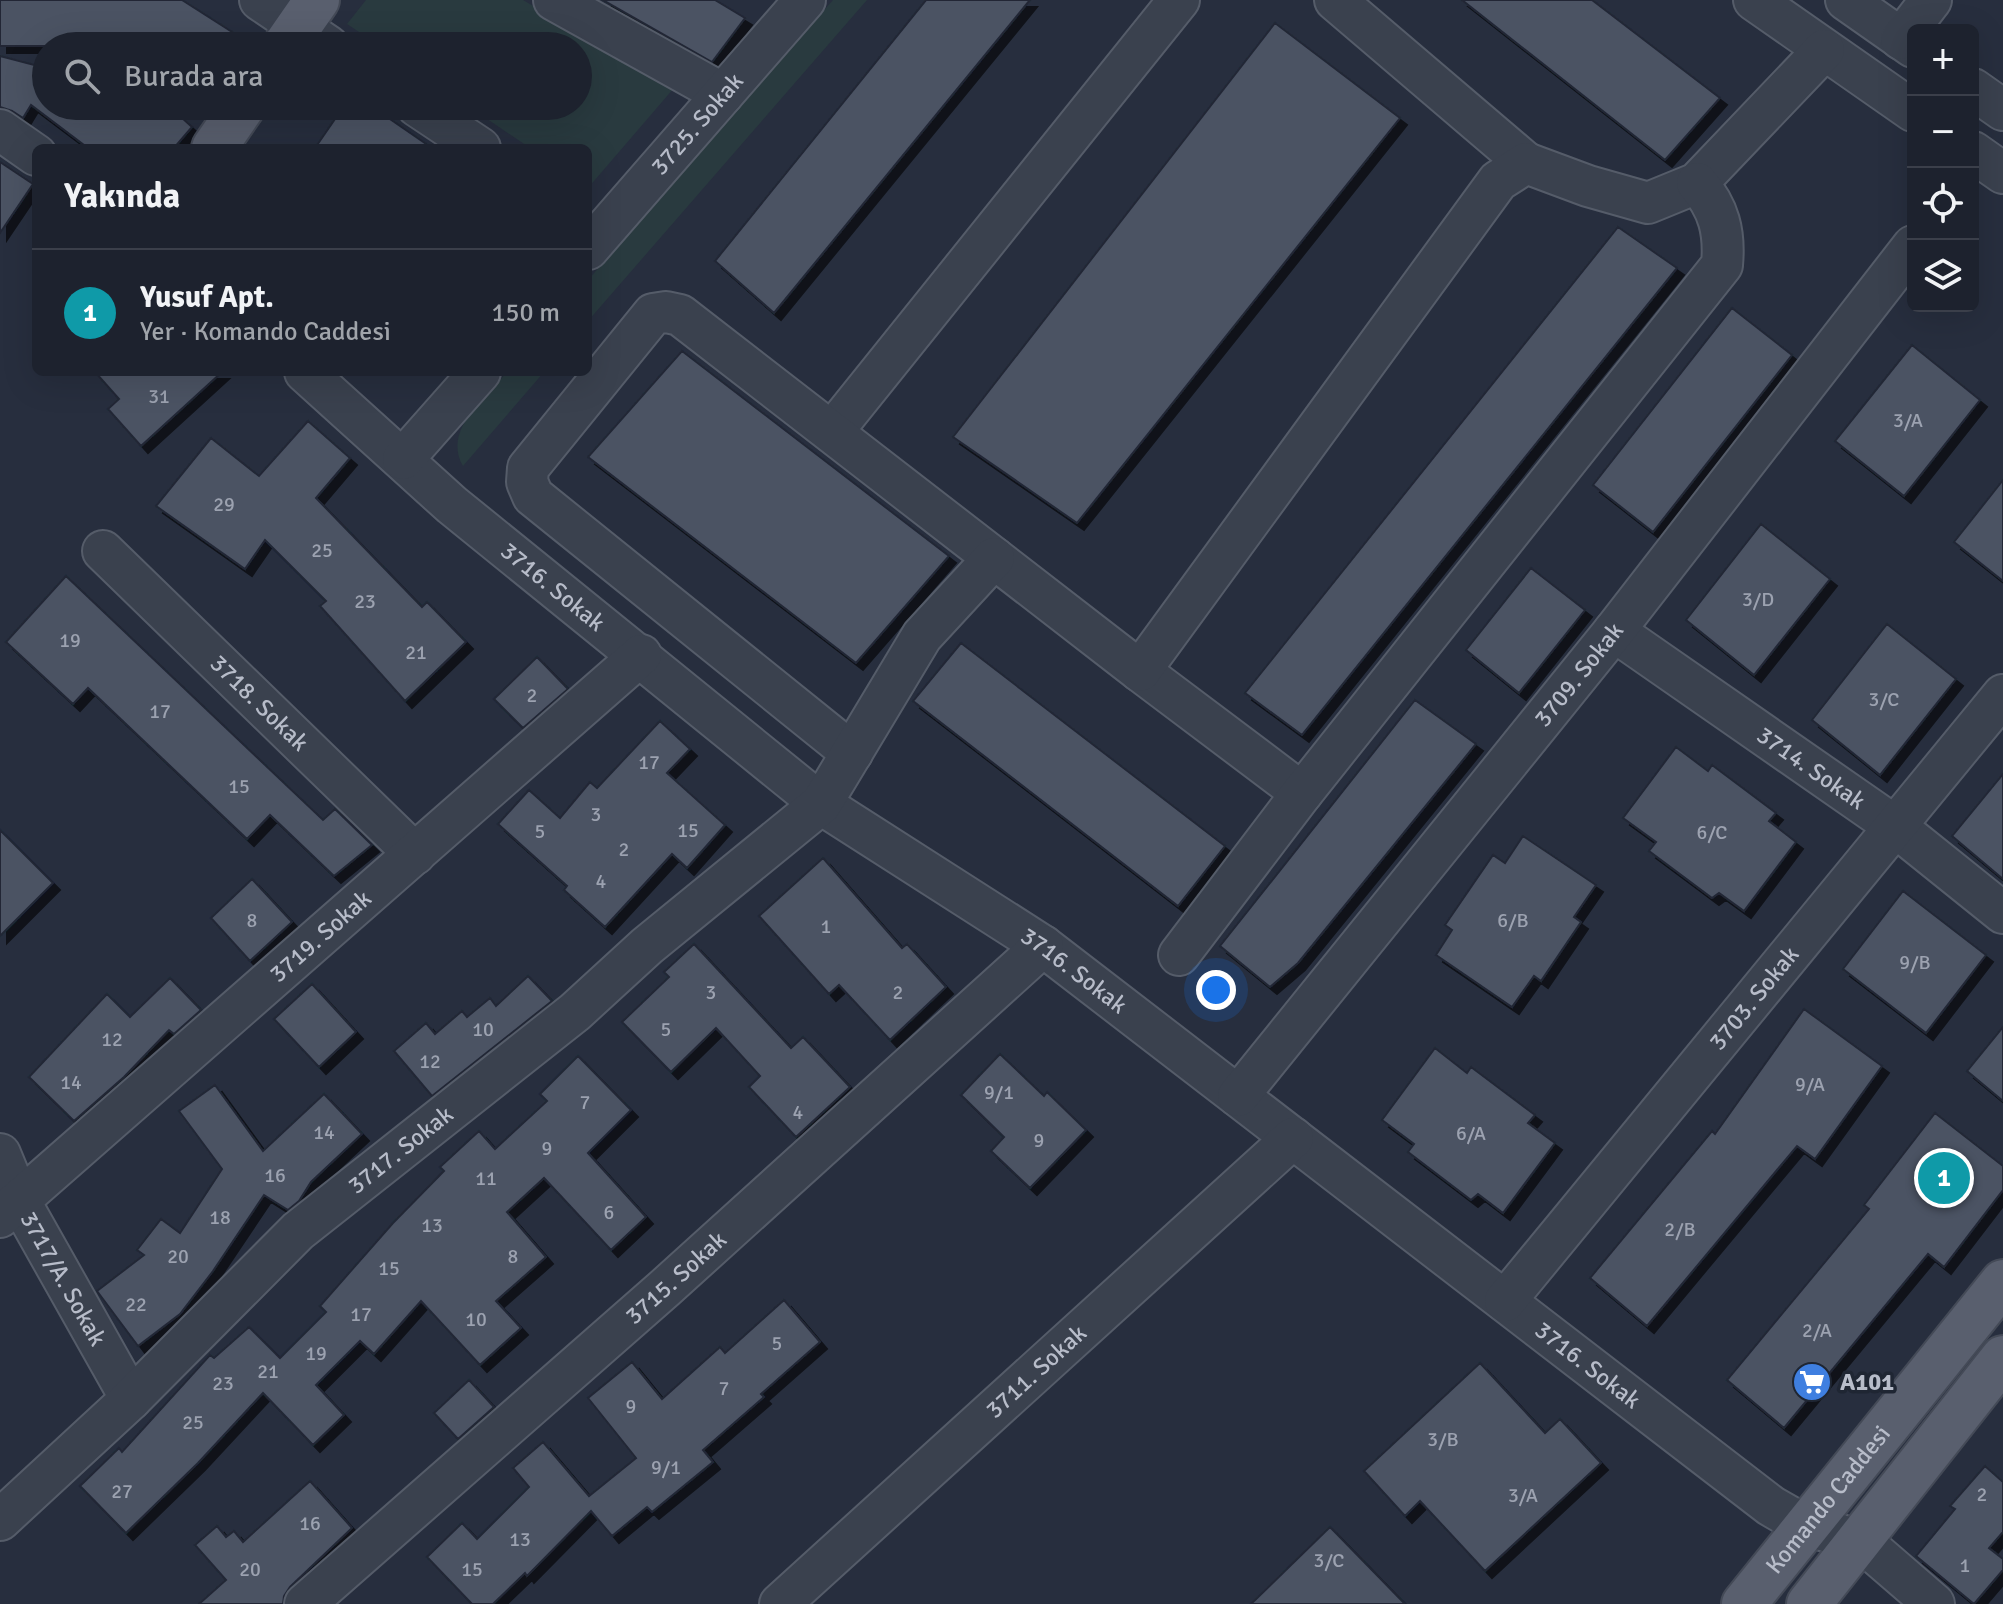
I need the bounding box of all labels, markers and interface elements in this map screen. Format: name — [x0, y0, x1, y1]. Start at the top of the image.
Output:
map controls — [1907, 24, 1979, 312]
button: + — [1907, 24, 1979, 96]
search box — [32, 32, 592, 120]
icon: search — [60, 54, 104, 98]
text: Burada ara — [124, 58, 263, 95]
street label: 3725. Sokak — [645, 67, 750, 181]
button: − — [1907, 96, 1979, 168]
button: locate — [1907, 168, 1979, 240]
text: Yakında — [64, 175, 180, 217]
button: layers — [1907, 240, 1979, 312]
text: Yusuf Apt. — [140, 279, 274, 316]
text: 1 — [83, 297, 97, 329]
text: 150 m — [491, 297, 560, 329]
text: Yer · Komando Caddesi — [140, 316, 391, 348]
house number: 31 — [148, 384, 170, 409]
house number: 3/A — [1893, 408, 1923, 433]
house number: 29 — [213, 492, 235, 517]
street label: 3716. Sokak — [495, 536, 611, 638]
house number: 25 — [311, 538, 333, 563]
house number: 3/D — [1742, 587, 1774, 612]
house number: 23 — [354, 589, 376, 614]
street label: 3709. Sokak — [1528, 616, 1630, 733]
house number: 19 — [59, 628, 81, 653]
house number: 21 — [405, 640, 427, 665]
street label: 3718. Sokak — [204, 648, 315, 757]
house number: 2 — [527, 683, 537, 708]
house number: 3/C — [1869, 687, 1899, 712]
house number: 17 — [149, 699, 171, 724]
street label: 3714. Sokak — [1751, 720, 1871, 816]
house number: 17 — [638, 750, 660, 775]
house number: 15 — [228, 774, 250, 799]
house number: 3 — [591, 802, 601, 827]
house number: 15 — [677, 818, 699, 843]
house number: 5 — [535, 819, 545, 844]
house number: 6/C — [1697, 820, 1727, 845]
house number: 2 — [619, 837, 629, 862]
house number: 4 — [596, 869, 607, 894]
street label: 3719. Sokak — [263, 883, 377, 989]
house number: 8 — [247, 908, 257, 933]
house number: 6/B — [1497, 908, 1529, 933]
house number: 1 — [821, 914, 831, 939]
street label: 3716. Sokak — [1015, 921, 1133, 1020]
street label: 3703. Sokak — [1702, 940, 1805, 1056]
house number: 9/B — [1899, 950, 1931, 975]
your location — [1196, 970, 1236, 1010]
house number: 3 — [706, 980, 716, 1005]
house number: 2 — [893, 980, 903, 1005]
house number: 10 — [472, 1017, 494, 1042]
house number: 5 — [661, 1017, 671, 1042]
house number: 12 — [101, 1027, 123, 1052]
house number: 12 — [419, 1049, 441, 1074]
house number: 14 — [60, 1070, 82, 1095]
house number: 9/A — [1795, 1072, 1825, 1097]
house number: 9/1 — [984, 1080, 1014, 1105]
house number: 7 — [580, 1090, 590, 1115]
street label: 3717. Sokak — [342, 1099, 459, 1201]
house number: 4 — [793, 1100, 804, 1125]
house number: 14 — [313, 1120, 335, 1145]
house number: 6/A — [1456, 1121, 1486, 1146]
house number: 9 — [1034, 1128, 1044, 1153]
house number: 9 — [542, 1136, 552, 1161]
pin: 1 — [1918, 1148, 1970, 1208]
house number: 16 — [264, 1163, 286, 1188]
house number: 11 — [475, 1166, 497, 1191]
house number: 6 — [604, 1200, 614, 1225]
house number: 18 — [209, 1205, 231, 1230]
street label: 3717/A. Sokak — [14, 1206, 113, 1351]
house number: 13 — [421, 1213, 443, 1238]
house number: 2/B — [1664, 1217, 1696, 1242]
street label: 3715. Sokak — [619, 1225, 733, 1331]
house number: 20 — [167, 1244, 189, 1269]
house number: 8 — [508, 1244, 518, 1269]
house number: 15 — [378, 1256, 400, 1281]
house number: 22 — [125, 1292, 147, 1317]
house number: 17 — [350, 1302, 372, 1327]
house number: 10 — [465, 1307, 487, 1332]
street label: 3716. Sokak — [1529, 1315, 1647, 1415]
street label: 3711. Sokak — [980, 1318, 1093, 1425]
house number: 2/A — [1802, 1318, 1832, 1343]
house number: 5 — [772, 1331, 782, 1356]
house number: 19 — [305, 1341, 327, 1366]
house number: 21 — [257, 1359, 279, 1384]
supermarket icon: A101 — [1791, 1361, 1833, 1403]
place label: A101 — [1840, 1367, 1894, 1397]
house number: 23 — [212, 1371, 234, 1396]
house number: 7 — [719, 1376, 729, 1401]
house number: 9 — [626, 1394, 636, 1419]
house number: 25 — [182, 1410, 204, 1435]
street label: Komando Caddesi — [1759, 1419, 1897, 1580]
house number: 3/B — [1427, 1427, 1459, 1452]
house number: 9/1 — [651, 1455, 681, 1480]
house number: 27 — [111, 1479, 133, 1504]
house number: 2 — [1977, 1482, 1987, 1507]
house number: 3/A — [1508, 1483, 1538, 1508]
house number: 16 — [299, 1511, 321, 1536]
house number: 13 — [509, 1527, 531, 1552]
house number: 3/C — [1314, 1548, 1344, 1573]
house number: 1 — [1960, 1553, 1970, 1578]
house number: 20 — [239, 1557, 261, 1582]
house number: 15 — [461, 1557, 483, 1582]

